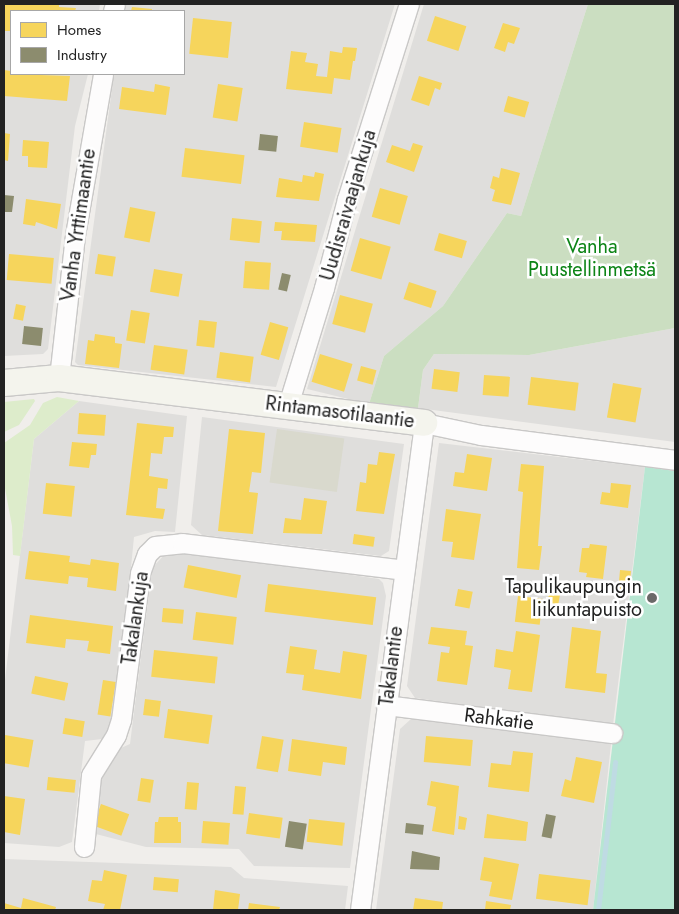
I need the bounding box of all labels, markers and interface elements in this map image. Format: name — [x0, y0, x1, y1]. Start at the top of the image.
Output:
legend — [10, 10, 185, 75]
text: Homes — [57, 19, 101, 41]
text: Industry — [57, 44, 107, 66]
street label: Uudisraivaajankuja — [315, 127, 381, 283]
street label: Vanha Yrttimaantie — [55, 147, 101, 303]
park label: Vanha Puustellinmetsä — [528, 235, 656, 282]
street label: Rintamasotilaantie — [264, 391, 416, 433]
street label: Takalankuja — [117, 570, 153, 666]
place label: Tapulikaupungin liikuntapuisto — [505, 574, 642, 621]
marker: Tapulikaupungin liikuntapuisto — [646, 592, 658, 604]
street label: Takalantie — [374, 625, 408, 707]
street label: Rahkatie — [463, 703, 535, 735]

